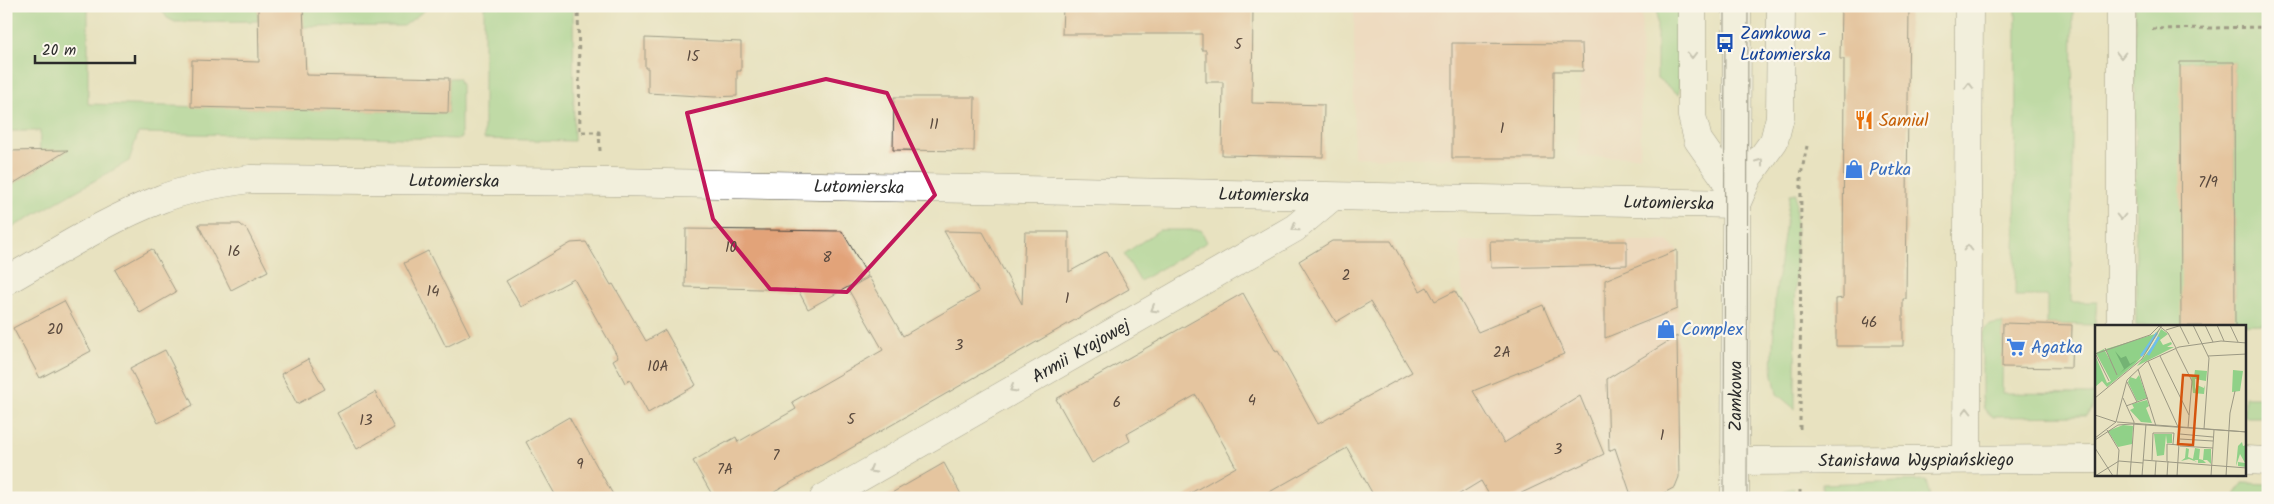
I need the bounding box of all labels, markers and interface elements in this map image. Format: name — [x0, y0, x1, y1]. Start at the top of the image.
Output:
place label: Zamkowa - Lutomierska — [1740, 20, 1831, 70]
scale bar — [35, 32, 135, 64]
bus stop icon: Zamkowa - Lutomierska — [1714, 32, 1736, 54]
house number: 5 — [1234, 33, 1243, 57]
text: 20 m — [42, 39, 76, 63]
house number: 15 — [687, 45, 700, 69]
one-way arrow — [1687, 52, 1697, 59]
one-way arrow — [2116, 52, 2126, 59]
one-way arrow — [1964, 81, 1974, 89]
place label: Samiul — [1879, 107, 1929, 136]
restaurant icon: Samiul — [1853, 109, 1875, 131]
house number: 11 — [929, 113, 939, 137]
house number: 1 — [1500, 117, 1505, 141]
place label: Putka — [1869, 156, 1911, 185]
one-way arrow — [1754, 158, 1763, 167]
shop icon: Putka — [1843, 158, 1865, 180]
street label: Lutomierska — [408, 167, 500, 197]
house number: 7/9 — [2198, 171, 2218, 195]
street label: Lutomierska — [813, 173, 905, 204]
street label: Lutomierska — [1218, 181, 1310, 212]
street label: Lutomierska — [1623, 189, 1715, 220]
one-way arrow — [2116, 214, 2126, 222]
one-way arrow — [1291, 221, 1300, 231]
house number: 10 — [725, 236, 738, 260]
house number: 16 — [227, 240, 241, 264]
one-way arrow — [1963, 244, 1973, 252]
house number: 8 — [822, 246, 832, 270]
house number: 2 — [1342, 264, 1350, 288]
house number: 14 — [427, 280, 439, 304]
house number: 1 — [1065, 287, 1070, 311]
one-way arrow — [1150, 302, 1159, 312]
house number: 46 — [1861, 311, 1877, 335]
street label: Armii Krajowej — [1027, 312, 1138, 392]
place label: Complex — [1681, 316, 1743, 345]
house number: 20 — [47, 318, 64, 342]
shop icon: Complex — [1655, 318, 1677, 340]
inset map — [2095, 325, 2246, 476]
house number: 3 — [955, 334, 964, 358]
place label: Agatka — [2031, 334, 2083, 363]
supermarket icon: Agatka — [2005, 336, 2027, 358]
house number: 2A — [1493, 341, 1511, 365]
house number: 10A — [647, 355, 669, 379]
street label: Zamkowa — [1722, 360, 1752, 432]
one-way arrow — [1009, 383, 1018, 393]
house number: 4 — [1248, 389, 1256, 413]
house number: 6 — [1113, 391, 1121, 415]
one-way arrow — [1962, 406, 1972, 414]
house number: 5 — [847, 408, 856, 432]
house number: 13 — [359, 409, 373, 433]
house number: 1 — [1660, 424, 1665, 448]
house number: 3 — [1554, 438, 1563, 462]
house number: 7 — [773, 444, 781, 468]
street label: Stanisława Wyspiańskiego — [1818, 446, 2014, 477]
house number: 9 — [576, 453, 584, 477]
house number: 7A — [717, 458, 733, 482]
one-way arrow — [868, 464, 877, 474]

